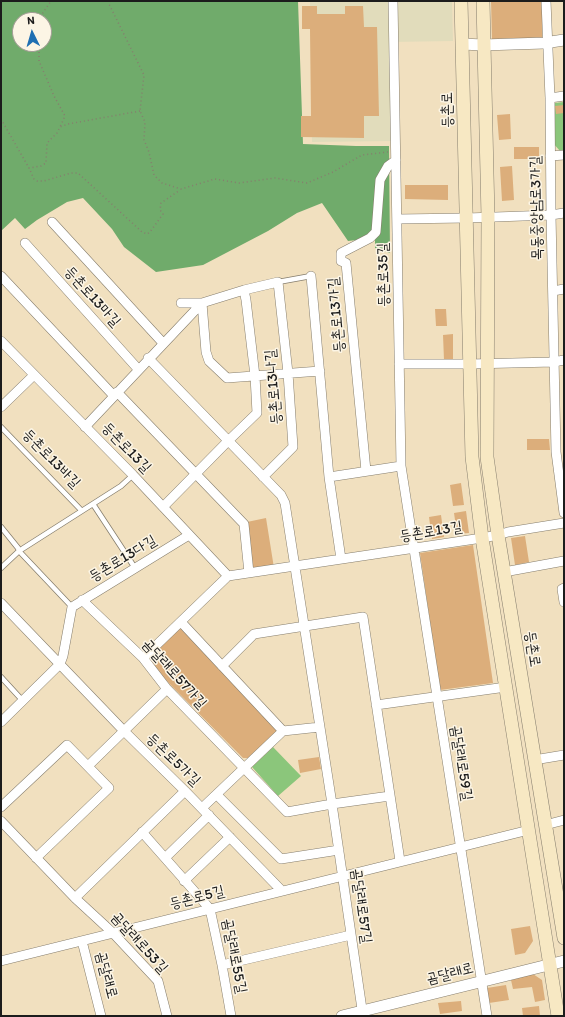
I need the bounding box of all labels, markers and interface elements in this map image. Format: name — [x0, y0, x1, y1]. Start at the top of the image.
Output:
north arrow — [12, 12, 52, 52]
text: N — [27, 14, 35, 27]
street label: 등촌로 — [439, 92, 457, 128]
street label: 목동중앙남로3가길 — [527, 155, 547, 261]
street label: 등촌로35길 — [374, 243, 394, 307]
street label: 등촌로13마길 — [60, 263, 124, 331]
street label: 등촌로13가길 — [325, 277, 349, 353]
street label: 등촌로13나길 — [262, 349, 286, 425]
street label: 등촌로13길 — [97, 419, 155, 477]
street label: 등촌로13바길 — [18, 426, 84, 492]
street label: 등촌로13길 — [398, 518, 464, 546]
street label: 등촌로13다길 — [86, 532, 160, 586]
street label: 등촌로 — [520, 630, 544, 668]
street label: 곰달래로57가길 — [138, 635, 210, 713]
street label: 곰달래로59길 — [446, 724, 476, 802]
street label: 등촌로5가길 — [142, 730, 204, 790]
street label: 곰달래로57길 — [347, 867, 375, 945]
street label: 등촌로5길 — [168, 882, 226, 914]
street label: 곰달래로53길 — [107, 909, 171, 977]
street label: 곰달래로55길 — [218, 917, 250, 995]
street label: 곰달래로 — [91, 949, 121, 1001]
street label: 곰달래로 — [424, 959, 476, 989]

